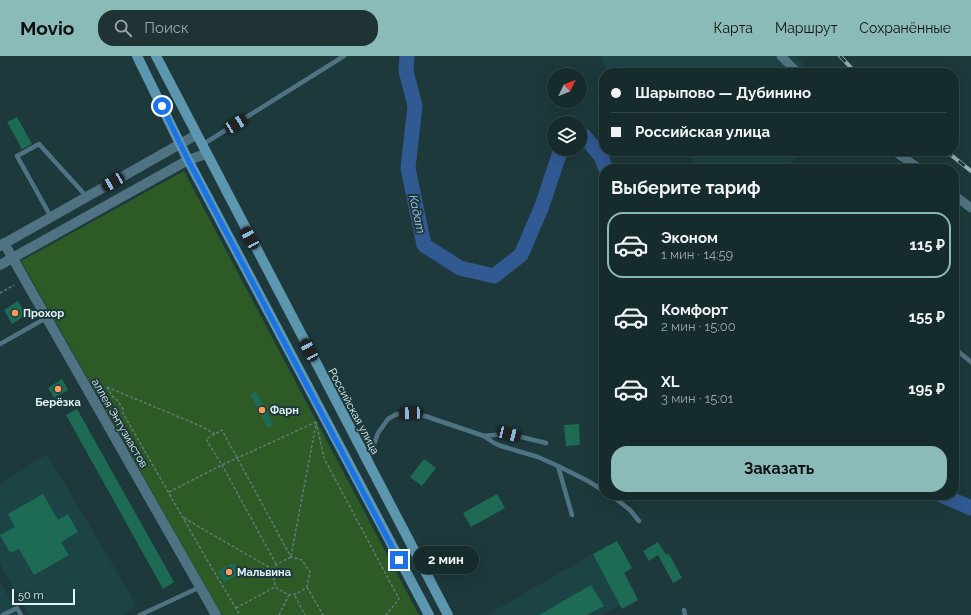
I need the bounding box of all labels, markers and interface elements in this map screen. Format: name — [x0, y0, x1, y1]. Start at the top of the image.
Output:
search box — [98, 10, 378, 46]
text: Movio — [20, 17, 74, 39]
icon: search — [112, 17, 134, 39]
text: Поиск — [144, 19, 189, 37]
text: Карта — [714, 20, 753, 36]
text: Маршрут — [775, 20, 837, 36]
text: Сохранённые — [859, 20, 951, 36]
north arrow — [547, 68, 587, 108]
map controls — [547, 68, 587, 156]
text: Шарыпово — Дубинино — [635, 84, 811, 102]
route start — [153, 97, 171, 115]
car — [223, 113, 249, 135]
button: layers — [547, 116, 587, 156]
text: Российская улица — [635, 123, 770, 141]
car — [100, 171, 126, 193]
text: Выберите тариф — [611, 177, 761, 198]
water label: Кадат — [406, 193, 428, 235]
car — [239, 225, 261, 251]
icon: car — [613, 227, 649, 263]
text: Эконом — [661, 229, 718, 247]
text: 115 ₽ — [910, 236, 945, 254]
text: 1 мин · 14:59 — [661, 247, 733, 262]
icon: car — [613, 299, 649, 335]
text: Комфорт — [661, 301, 728, 319]
place label: Прохор — [23, 307, 64, 320]
marker: Прохор — [10, 308, 20, 318]
text: 155 ₽ — [909, 308, 945, 326]
text: 2 мин · 15:00 — [661, 319, 736, 334]
car — [298, 337, 320, 363]
street label: Российская улица — [325, 366, 382, 456]
icon: car — [613, 371, 649, 407]
text: XL — [661, 373, 679, 391]
street label: аллея Энтузиастов — [89, 377, 150, 470]
text: 195 ₽ — [908, 380, 945, 398]
marker: Берёзка — [53, 384, 63, 394]
text: 3 мин · 15:01 — [661, 391, 733, 406]
place label: Берёзка — [35, 396, 81, 409]
place label: Фарн — [270, 404, 299, 417]
marker: Фарн — [257, 405, 267, 415]
car — [399, 407, 423, 419]
car — [496, 425, 522, 443]
button: Заказать — [611, 446, 947, 492]
callout: 2 мин — [413, 546, 479, 574]
route end — [390, 551, 408, 569]
text: 2 мин — [428, 552, 464, 567]
place label: Мальвина — [237, 566, 291, 579]
marker: Мальвина — [224, 567, 234, 577]
scale bar — [12, 587, 75, 606]
text: 50 m — [18, 589, 44, 602]

